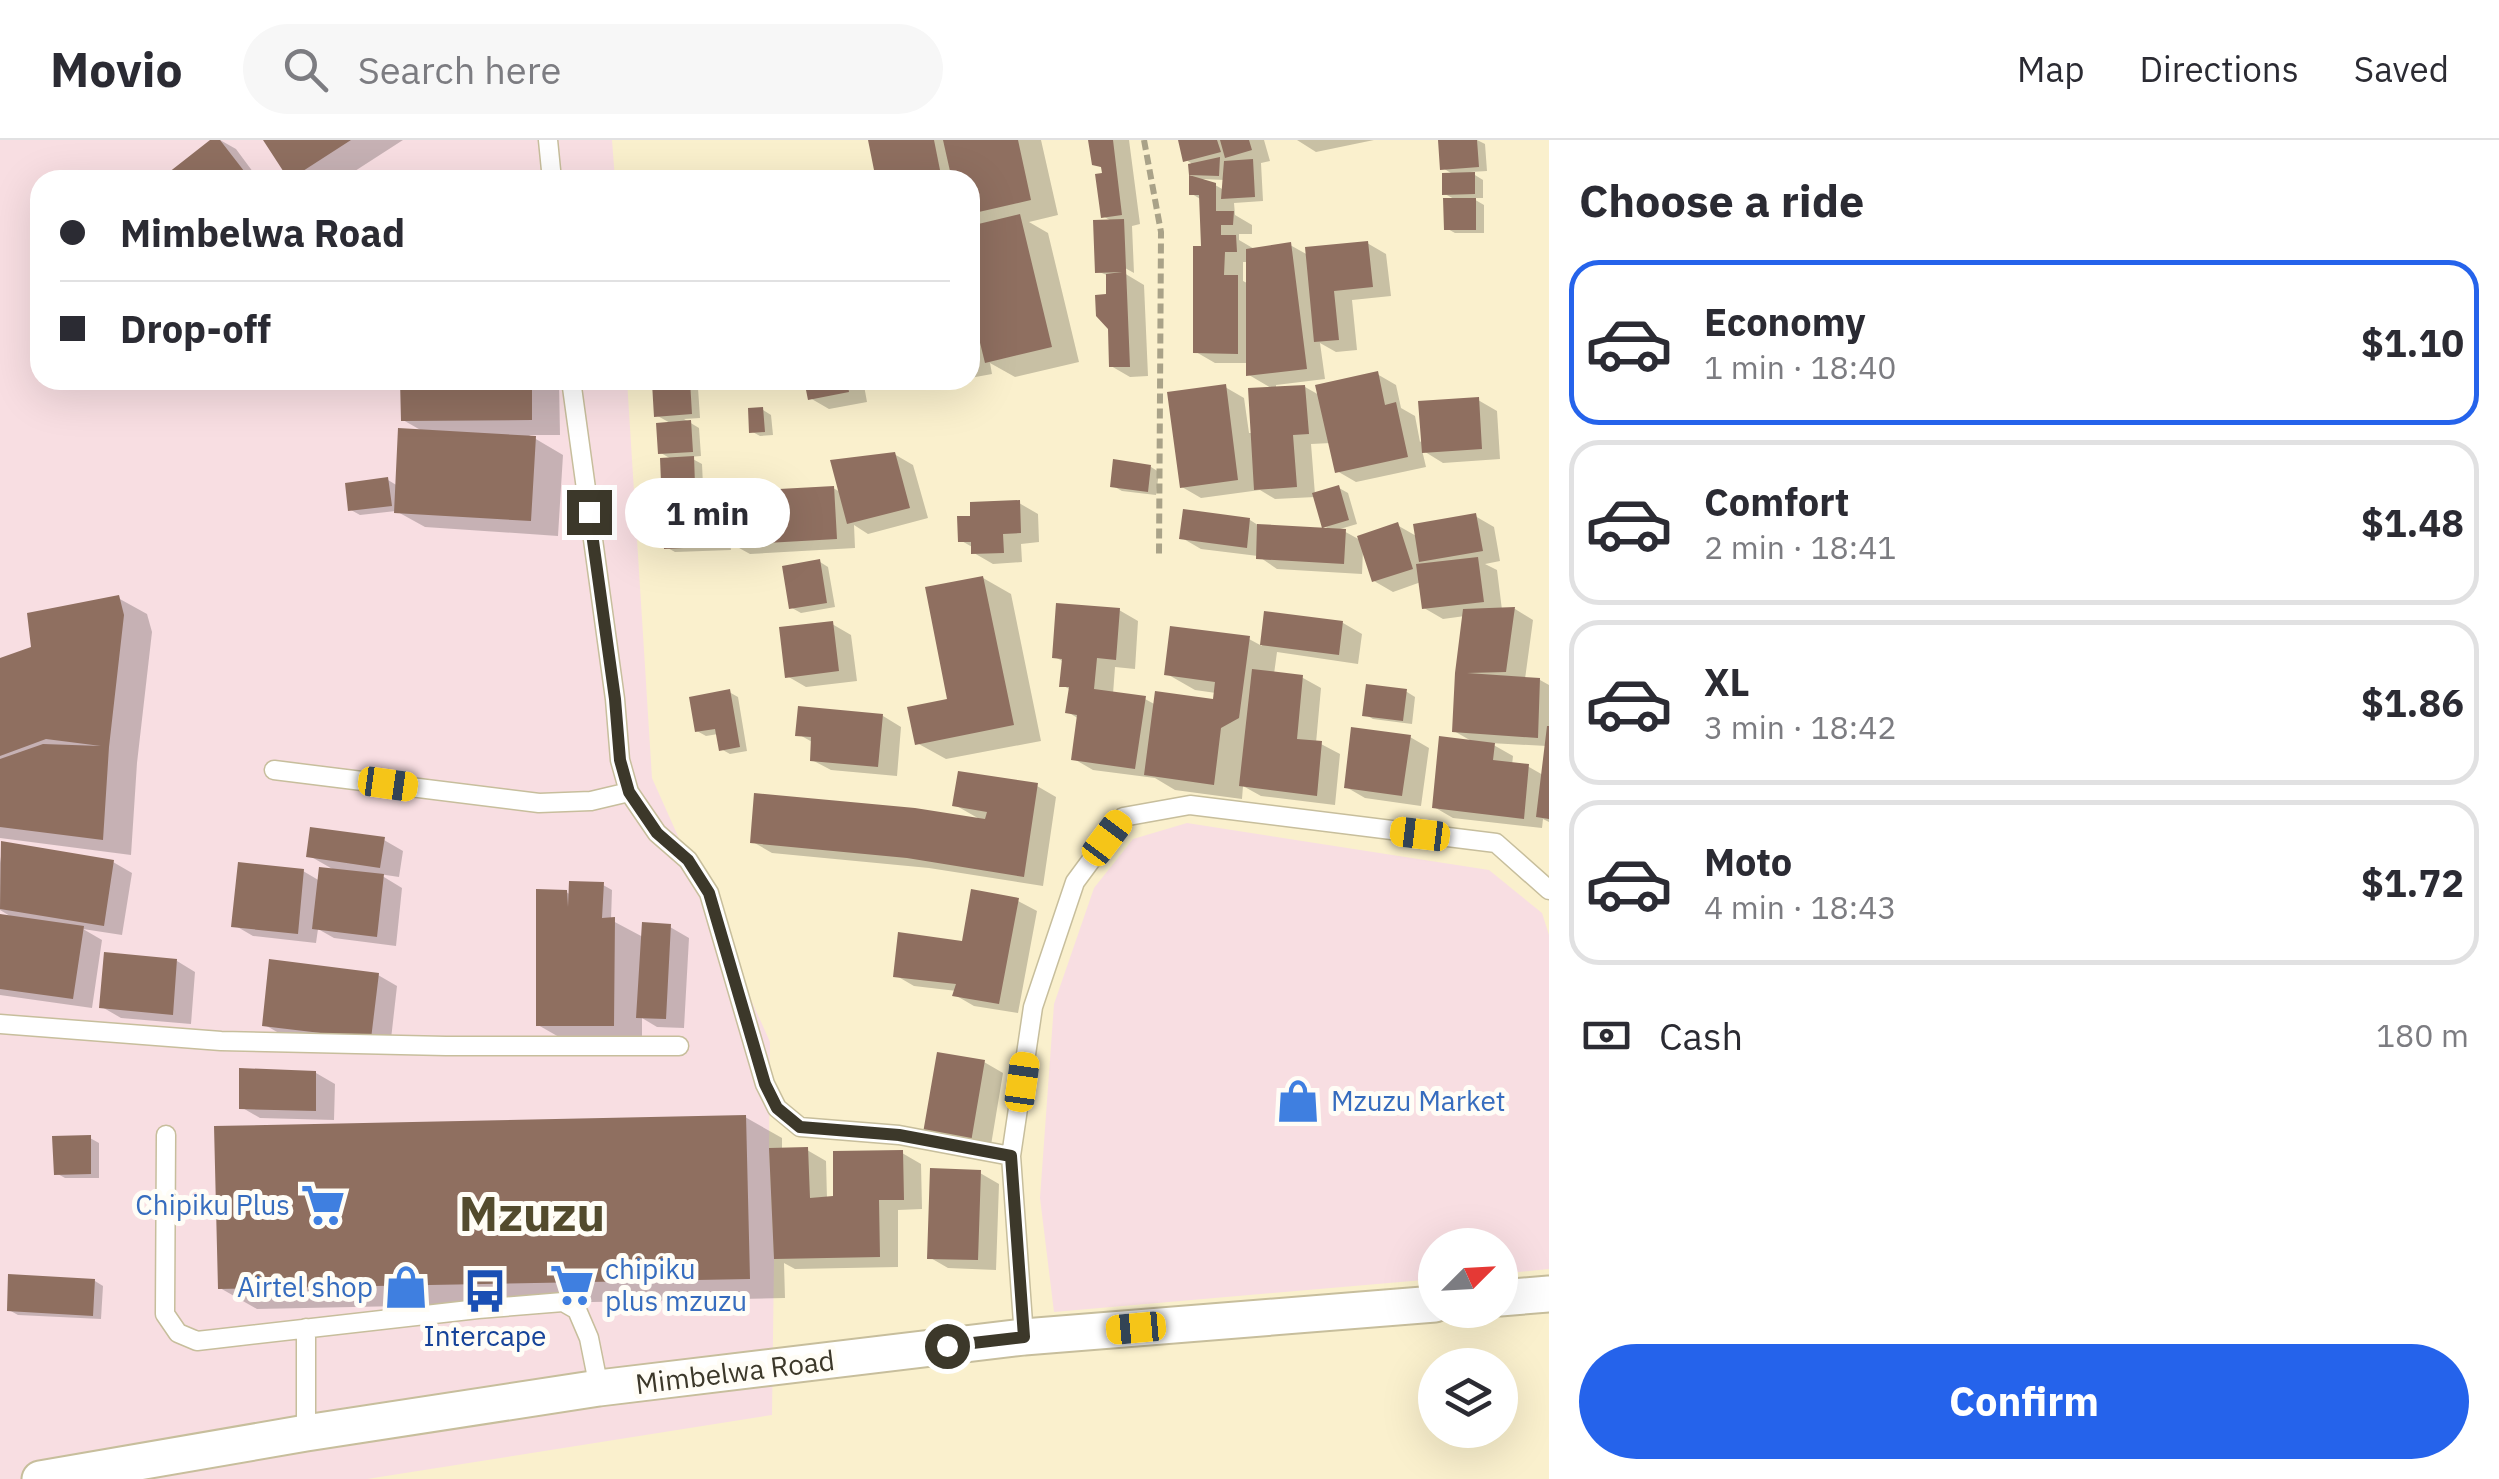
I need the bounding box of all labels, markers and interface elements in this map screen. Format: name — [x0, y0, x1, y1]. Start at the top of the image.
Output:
search box — [243, 24, 943, 114]
text: Movio — [50, 38, 183, 100]
icon: search — [278, 42, 333, 97]
text: Search here — [358, 45, 561, 94]
text: Map — [2017, 46, 2085, 92]
text: Directions — [2140, 46, 2299, 92]
text: Saved — [2354, 46, 2449, 92]
text: Choose a ride — [1579, 171, 1864, 229]
text: Mimbelwa Road — [120, 208, 405, 257]
text: Economy — [1704, 297, 1866, 346]
icon: car — [1584, 298, 1674, 388]
text: Drop-off — [120, 304, 271, 353]
text: $1.10 — [2361, 318, 2464, 367]
text: 1 min · 18:40 — [1704, 346, 1897, 388]
callout: 1 min — [624, 477, 789, 547]
text: Comfort — [1704, 477, 1849, 526]
icon: car — [1584, 478, 1674, 568]
route end — [567, 490, 612, 535]
text: 1 min — [666, 492, 749, 534]
text: $1.48 — [2361, 498, 2464, 547]
text: 2 min · 18:41 — [1704, 526, 1897, 568]
text: XL — [1704, 657, 1750, 706]
icon: car — [1584, 658, 1674, 748]
text: $1.86 — [2361, 678, 2464, 727]
text: 3 min · 18:42 — [1704, 706, 1897, 748]
car — [356, 765, 420, 803]
car — [1077, 805, 1137, 871]
car — [1388, 815, 1452, 853]
text: Moto — [1704, 837, 1792, 886]
icon: car — [1584, 838, 1674, 928]
text: $1.72 — [2361, 858, 2464, 907]
text: 4 min · 18:43 — [1704, 886, 1897, 928]
icon: cash — [1579, 1008, 1634, 1063]
text: Cash — [1659, 1011, 1743, 1060]
text: 180 m — [2376, 1014, 2469, 1056]
car — [1003, 1050, 1041, 1114]
shop icon: Mzuzu Market — [1274, 1077, 1322, 1125]
place label: Mzuzu Market — [1331, 1082, 1506, 1119]
supermarket icon: Chipiku Plus — [299, 1181, 347, 1229]
district label: Mzuzu — [459, 1182, 605, 1244]
place label: Chipiku Plus — [135, 1186, 290, 1223]
north arrow — [1418, 1228, 1518, 1328]
map controls — [1418, 1228, 1518, 1448]
place label: chipiku plus mzuzu — [605, 1250, 747, 1319]
supermarket icon: chipiku plus mzuzu — [548, 1261, 596, 1309]
shop icon: Airtel shop — [382, 1263, 430, 1311]
bus stop icon: Intercape — [461, 1267, 509, 1315]
place label: Airtel shop — [237, 1268, 373, 1305]
car — [1105, 1310, 1167, 1346]
place label: Intercape — [424, 1317, 546, 1354]
route start — [925, 1324, 970, 1369]
street label: Mimbelwa Road — [633, 1341, 837, 1402]
button: Confirm — [1579, 1344, 2469, 1459]
button: layers — [1418, 1348, 1518, 1448]

